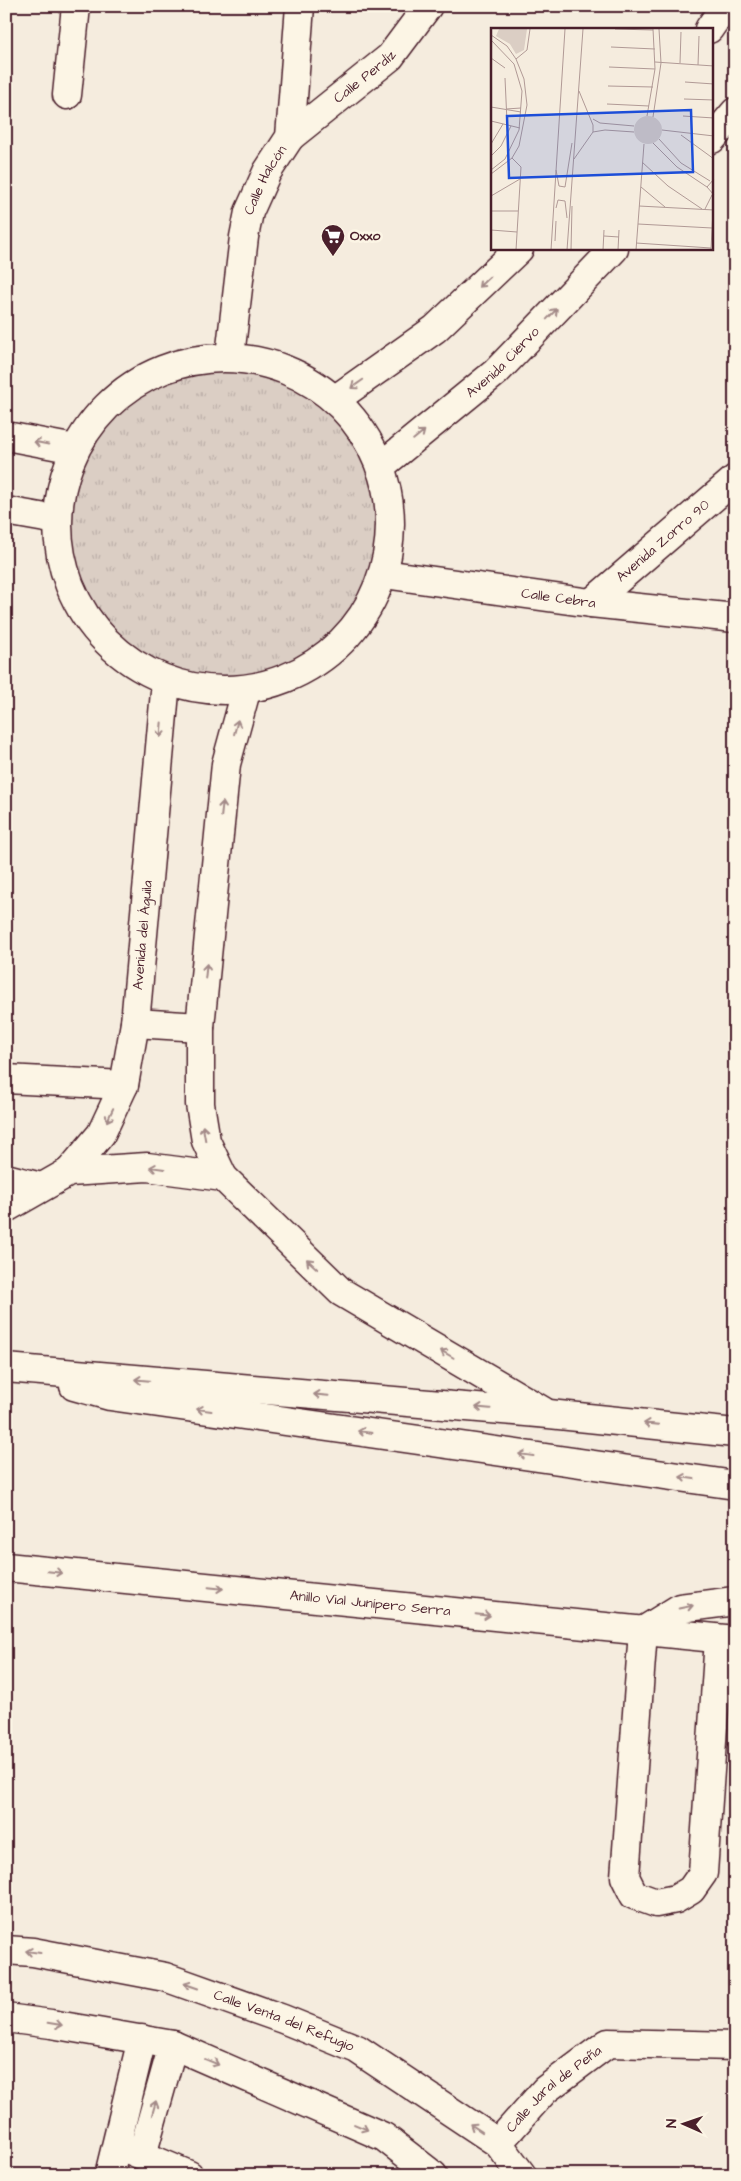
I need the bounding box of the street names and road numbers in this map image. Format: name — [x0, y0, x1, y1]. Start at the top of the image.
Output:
street label: Calle Perdiz — [329, 47, 401, 108]
street label: Calle Halcón — [239, 142, 292, 218]
street label: Avenida Ciervo — [462, 322, 544, 403]
street label: Avenida Zorro 90 — [612, 495, 714, 587]
street label: Calle Cebra — [520, 583, 596, 613]
street label: Avenida del Águila — [128, 879, 158, 991]
street label: Anillo Vial Junípero Serra — [289, 1585, 451, 1621]
street label: Calle Venta del Refugio — [211, 1985, 357, 2057]
street label: Calle Jaral de Peña — [502, 2041, 606, 2137]

